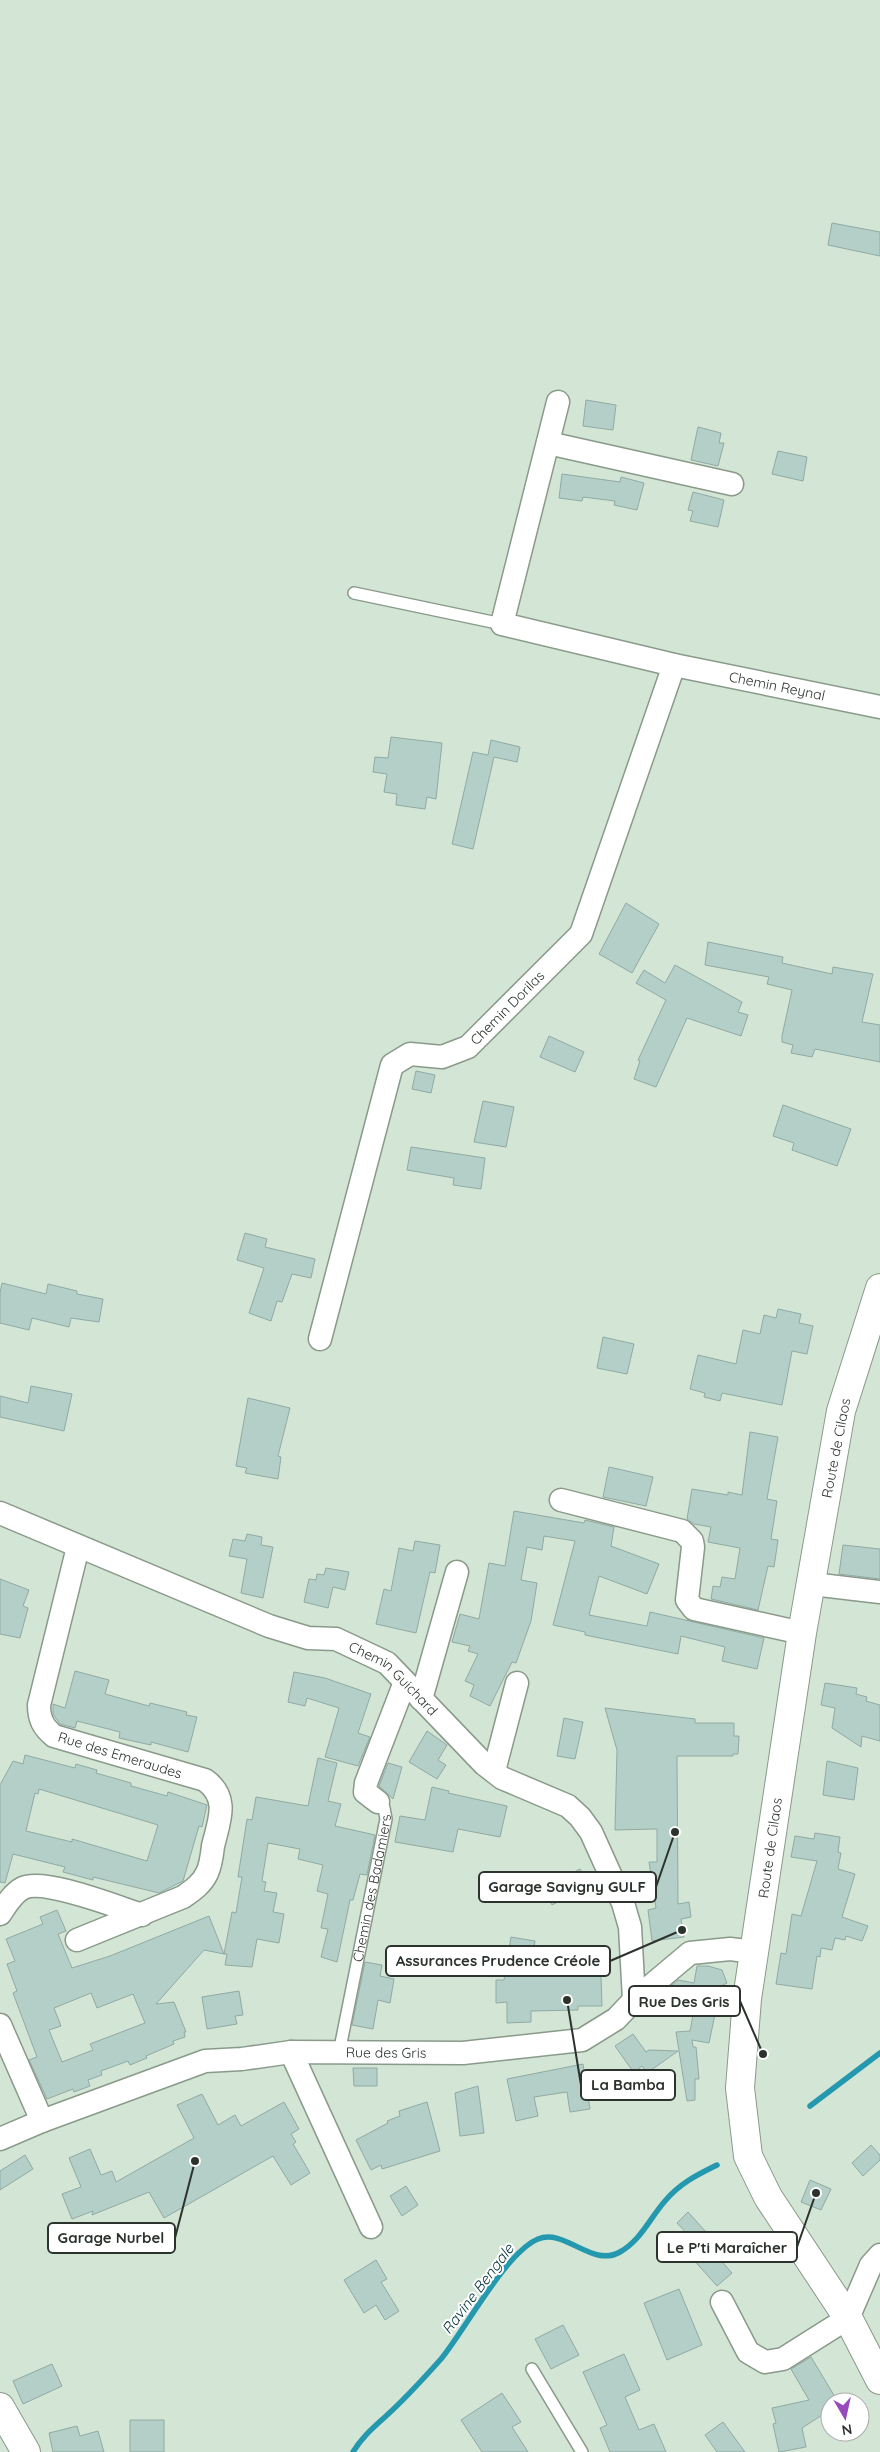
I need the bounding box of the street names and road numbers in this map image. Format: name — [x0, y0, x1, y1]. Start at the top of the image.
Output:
street label: Chemin Reynal — [727, 667, 827, 705]
street label: Chemin Dorilas — [466, 967, 548, 1049]
street label: Route de Cilaos — [818, 1397, 854, 1499]
street label: Chemin Guichard — [346, 1637, 442, 1719]
street label: Rue des Emeraudes — [56, 1728, 184, 1782]
street label: Route de Cilaos — [754, 1797, 786, 1899]
street label: Chemin des Badamiers — [349, 1813, 395, 1963]
street label: Rue des Gris — [346, 2043, 426, 2062]

